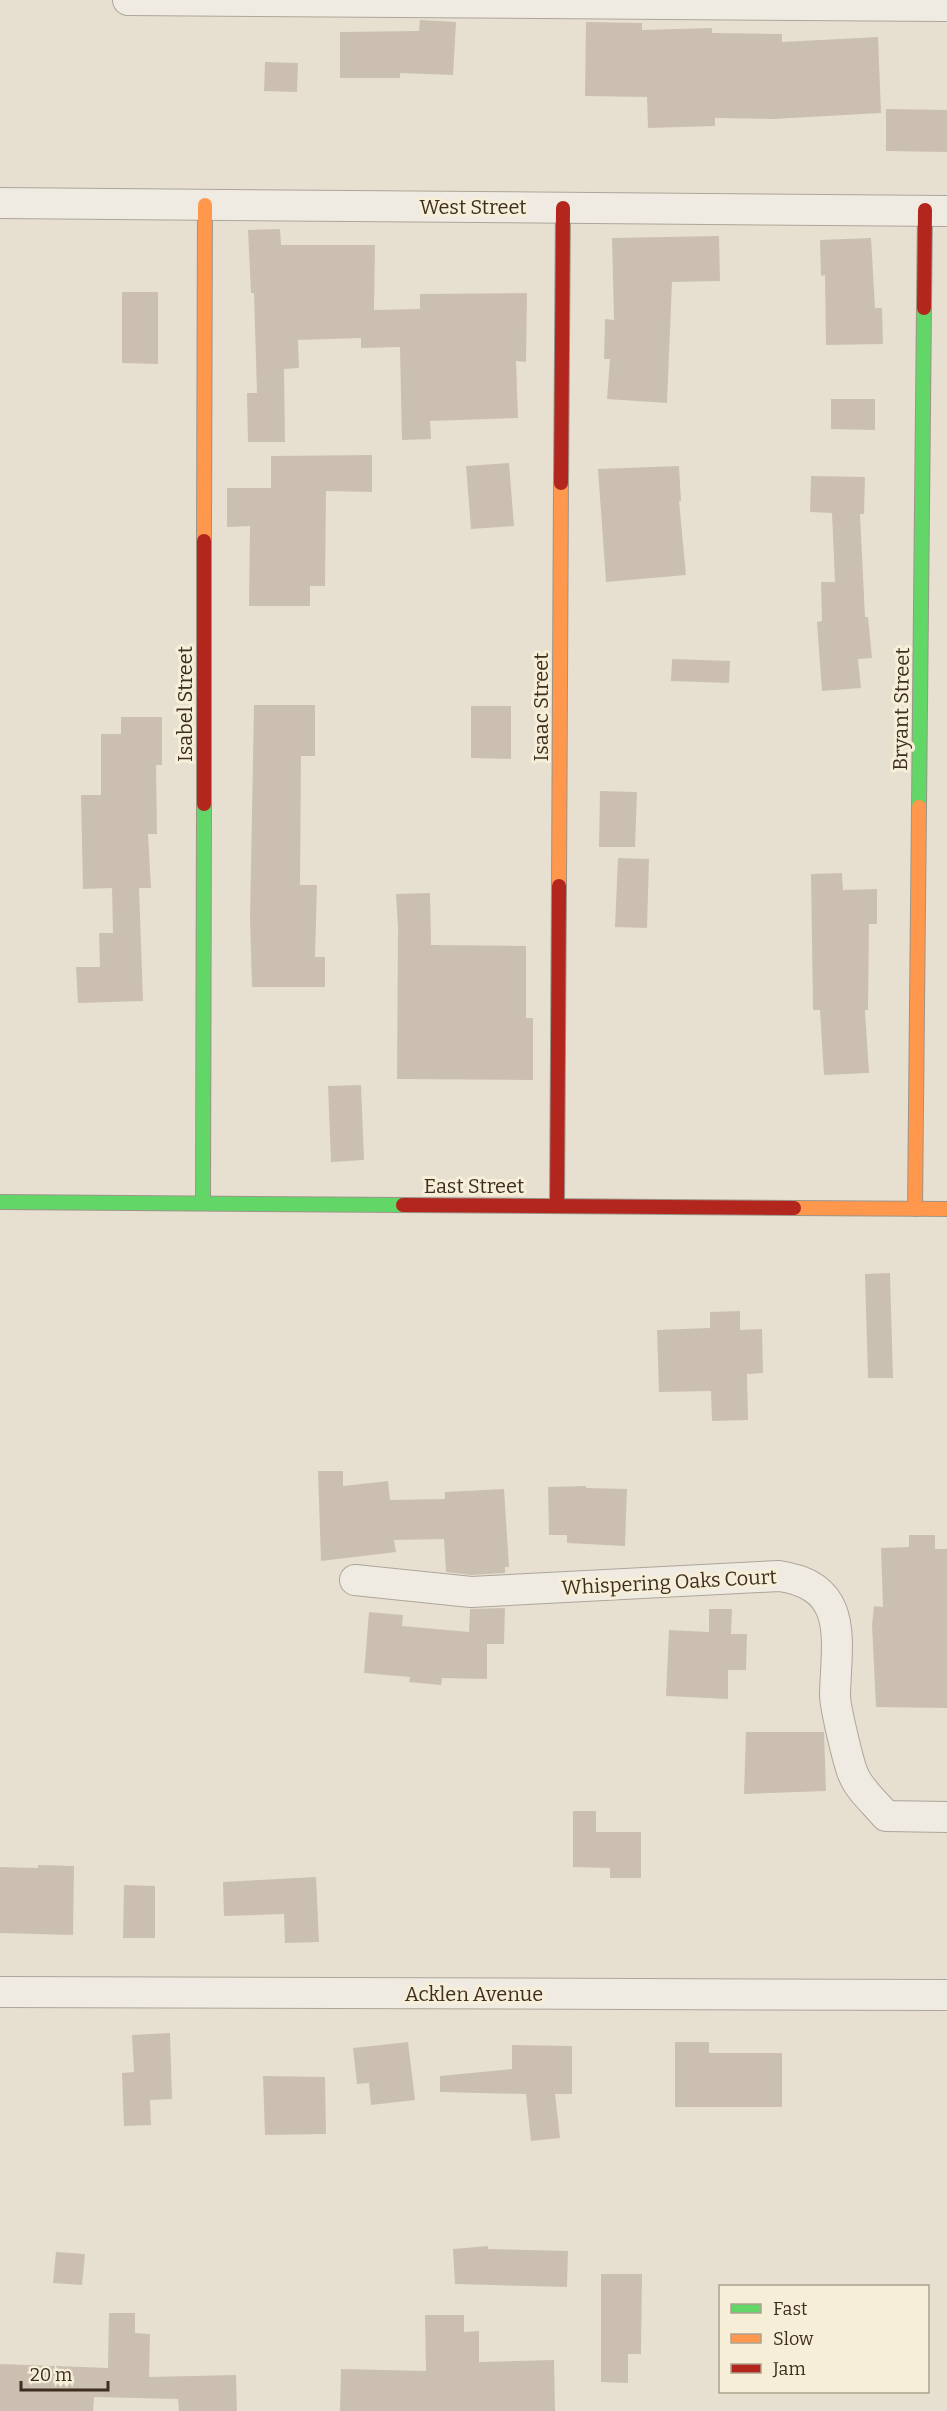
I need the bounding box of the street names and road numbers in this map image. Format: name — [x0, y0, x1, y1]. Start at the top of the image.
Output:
street label: West Street — [419, 195, 527, 219]
street label: Isabel Street — [173, 646, 197, 762]
street label: Bryant Street — [888, 647, 914, 771]
street label: Isaac Street — [529, 653, 553, 761]
street label: East Street — [424, 1174, 524, 1198]
street label: Whispering Oaks Court — [561, 1564, 777, 1600]
street label: Acklen Avenue — [405, 1982, 543, 2006]

